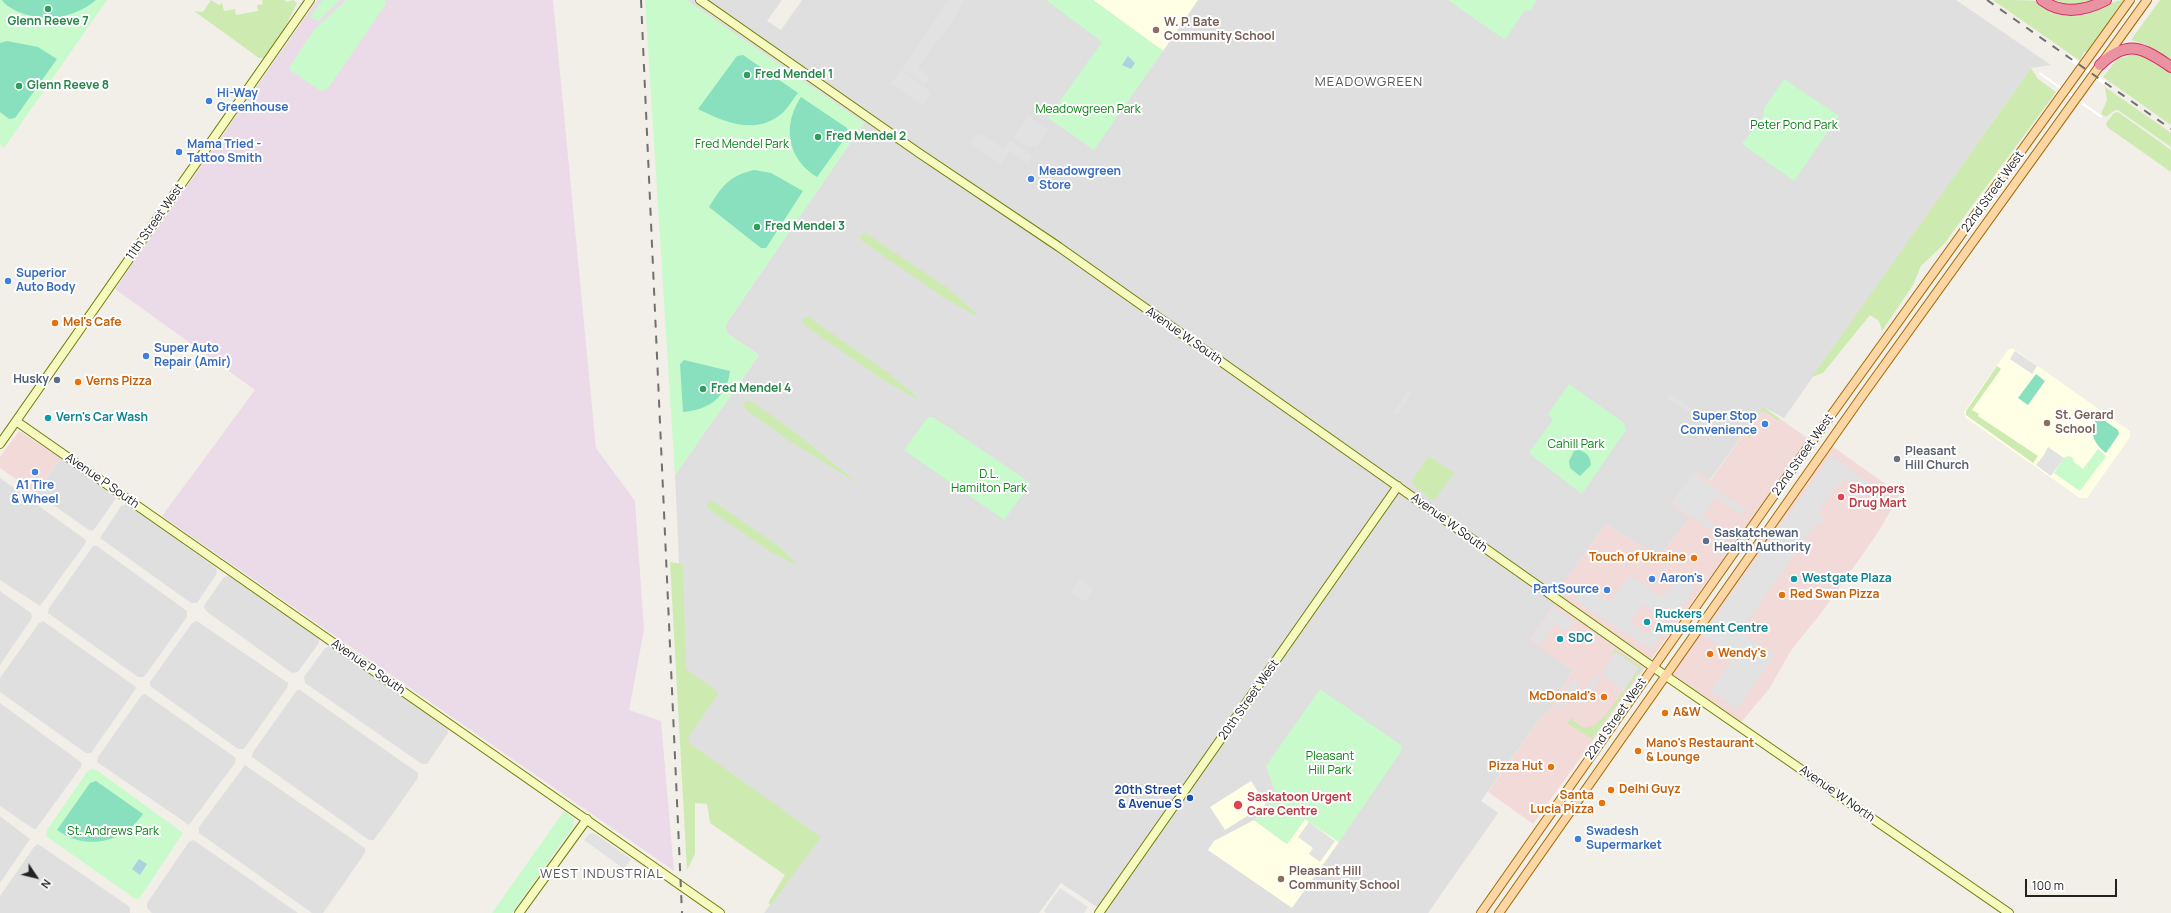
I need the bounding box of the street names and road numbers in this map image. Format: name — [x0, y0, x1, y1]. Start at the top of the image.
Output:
street label: 22nd Street West — [1959, 149, 2027, 235]
street label: 11th Street West — [123, 181, 187, 263]
street label: Avenue W South — [1143, 304, 1225, 368]
street label: 22nd Street West — [1769, 411, 1837, 499]
street label: Avenue P South — [62, 450, 142, 512]
street label: Avenue W South — [1408, 491, 1490, 555]
street label: Avenue P South — [328, 636, 408, 698]
street label: 20th Street West — [1216, 657, 1282, 743]
street label: 22nd Street West — [1582, 675, 1650, 763]
street label: Avenue W North — [1797, 763, 1877, 825]

